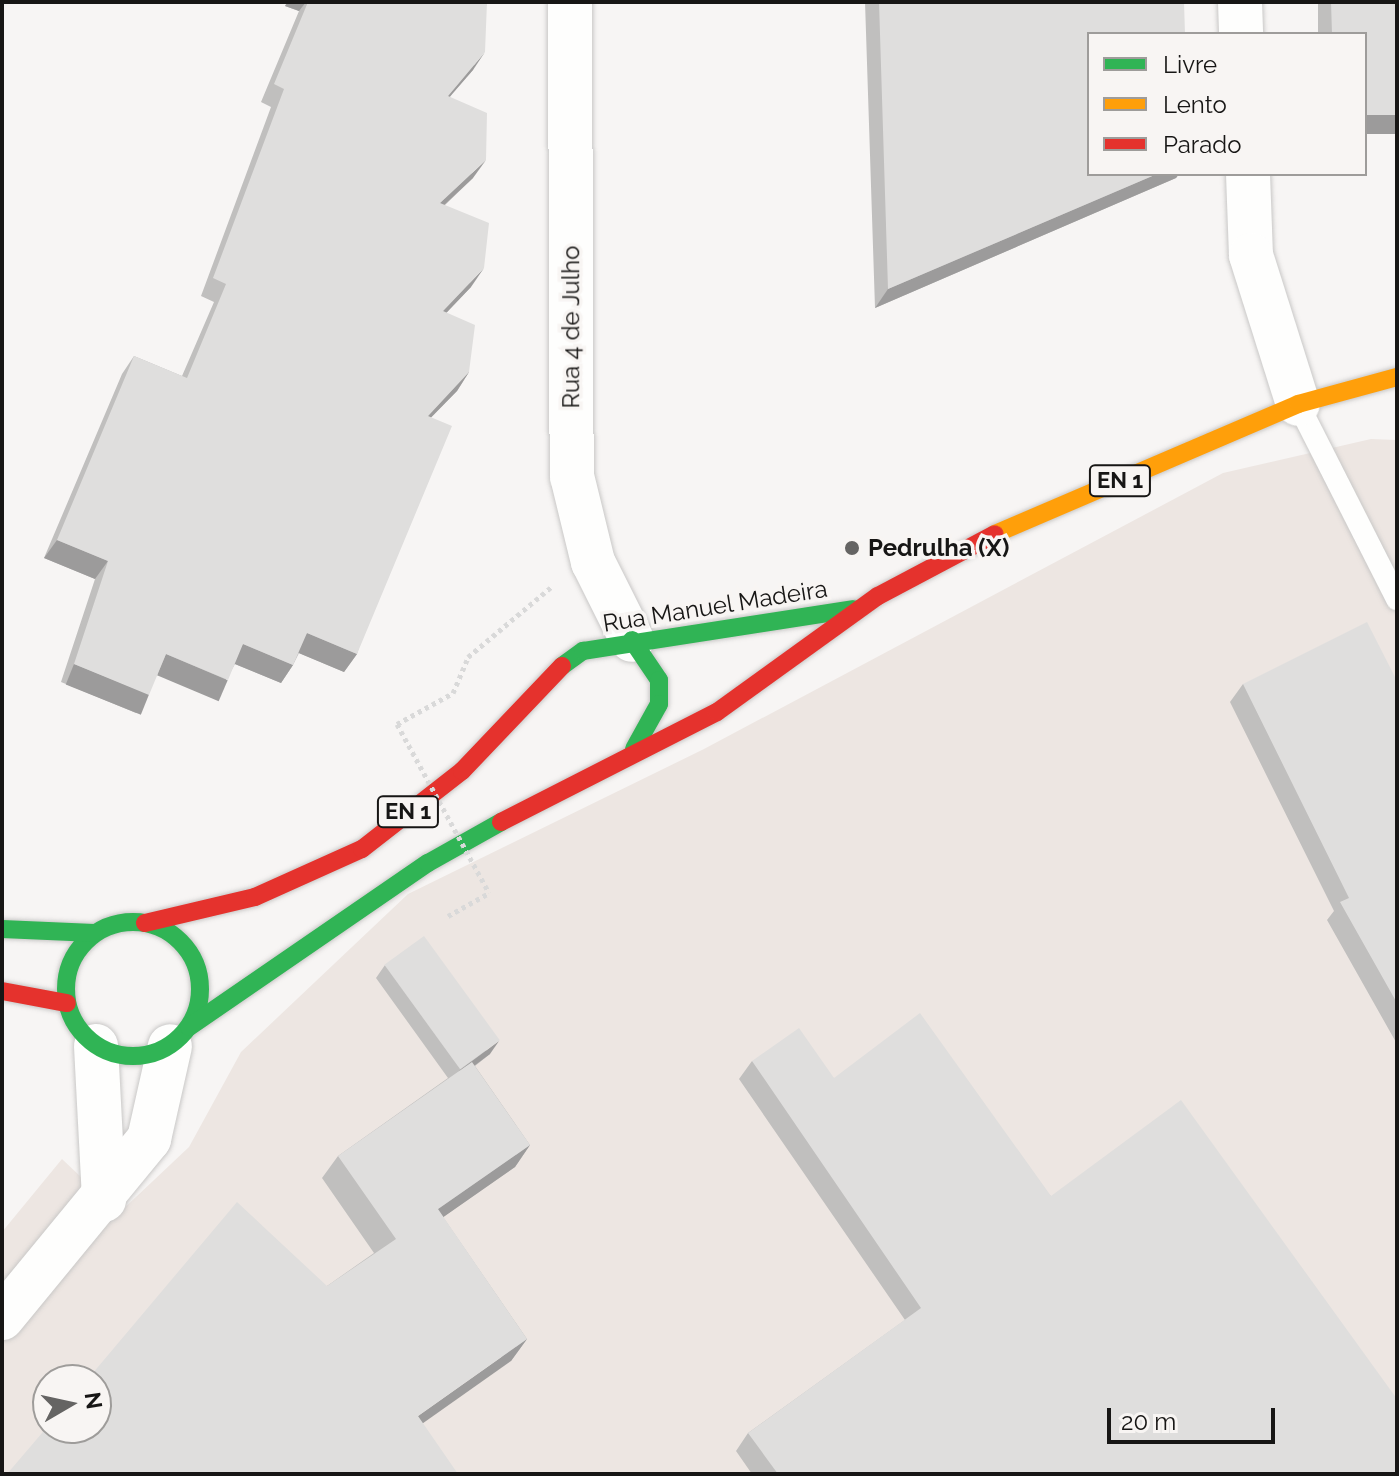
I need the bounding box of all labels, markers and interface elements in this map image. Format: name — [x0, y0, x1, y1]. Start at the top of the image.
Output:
legend — [1087, 32, 1367, 176]
text: Livre — [1163, 50, 1217, 79]
text: Lento — [1163, 90, 1227, 119]
text: Parado — [1163, 130, 1242, 159]
street label: Rua 4 de Julho — [557, 245, 585, 409]
road number: EN 1 — [1088, 463, 1152, 499]
place label: Pedrulha (X) — [868, 534, 1009, 562]
marker: Pedrulha (X) — [843, 539, 861, 557]
street label: Rua Manuel Madeira — [600, 574, 830, 638]
road number: EN 1 — [376, 794, 440, 830]
north arrow — [32, 1364, 112, 1444]
text: N — [80, 1390, 108, 1411]
scale bar — [1111, 1392, 1279, 1442]
text: 20 m — [1121, 1407, 1176, 1436]

